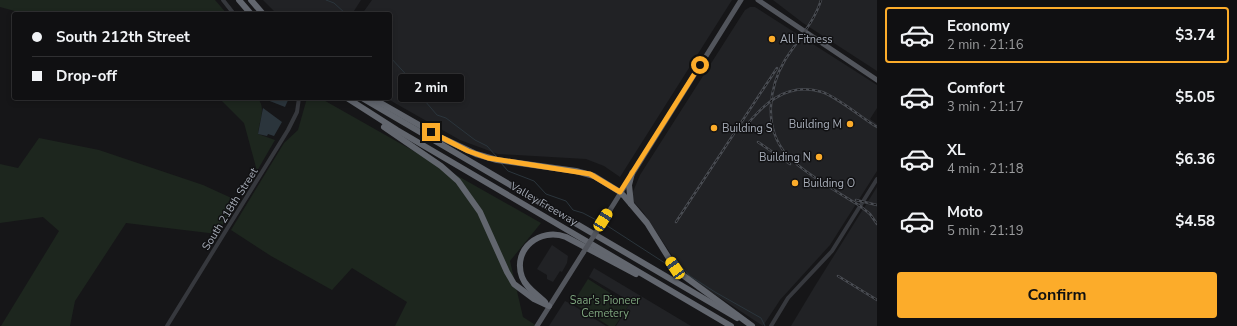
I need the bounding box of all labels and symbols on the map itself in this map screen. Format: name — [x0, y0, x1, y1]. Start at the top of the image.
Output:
place label: All Fitness — [780, 32, 832, 47]
marker: All Fitness — [767, 34, 777, 44]
route start — [691, 56, 709, 74]
callout: 2 min — [398, 74, 464, 102]
place label: Building M — [789, 117, 842, 132]
marker: Building M — [845, 119, 855, 129]
place label: Building S — [722, 121, 773, 136]
route end — [422, 123, 440, 141]
marker: Building S — [709, 123, 719, 133]
place label: Building N — [759, 150, 811, 165]
marker: Building N — [814, 152, 824, 162]
street label: South 218th Street — [199, 165, 262, 253]
place label: Building O — [803, 176, 855, 191]
street label: Valley Freeway — [507, 178, 581, 230]
marker: Building O — [790, 178, 800, 188]
car — [592, 207, 614, 233]
car — [663, 255, 687, 281]
park label: Saar's Pioneer Cemetery — [570, 293, 640, 321]

